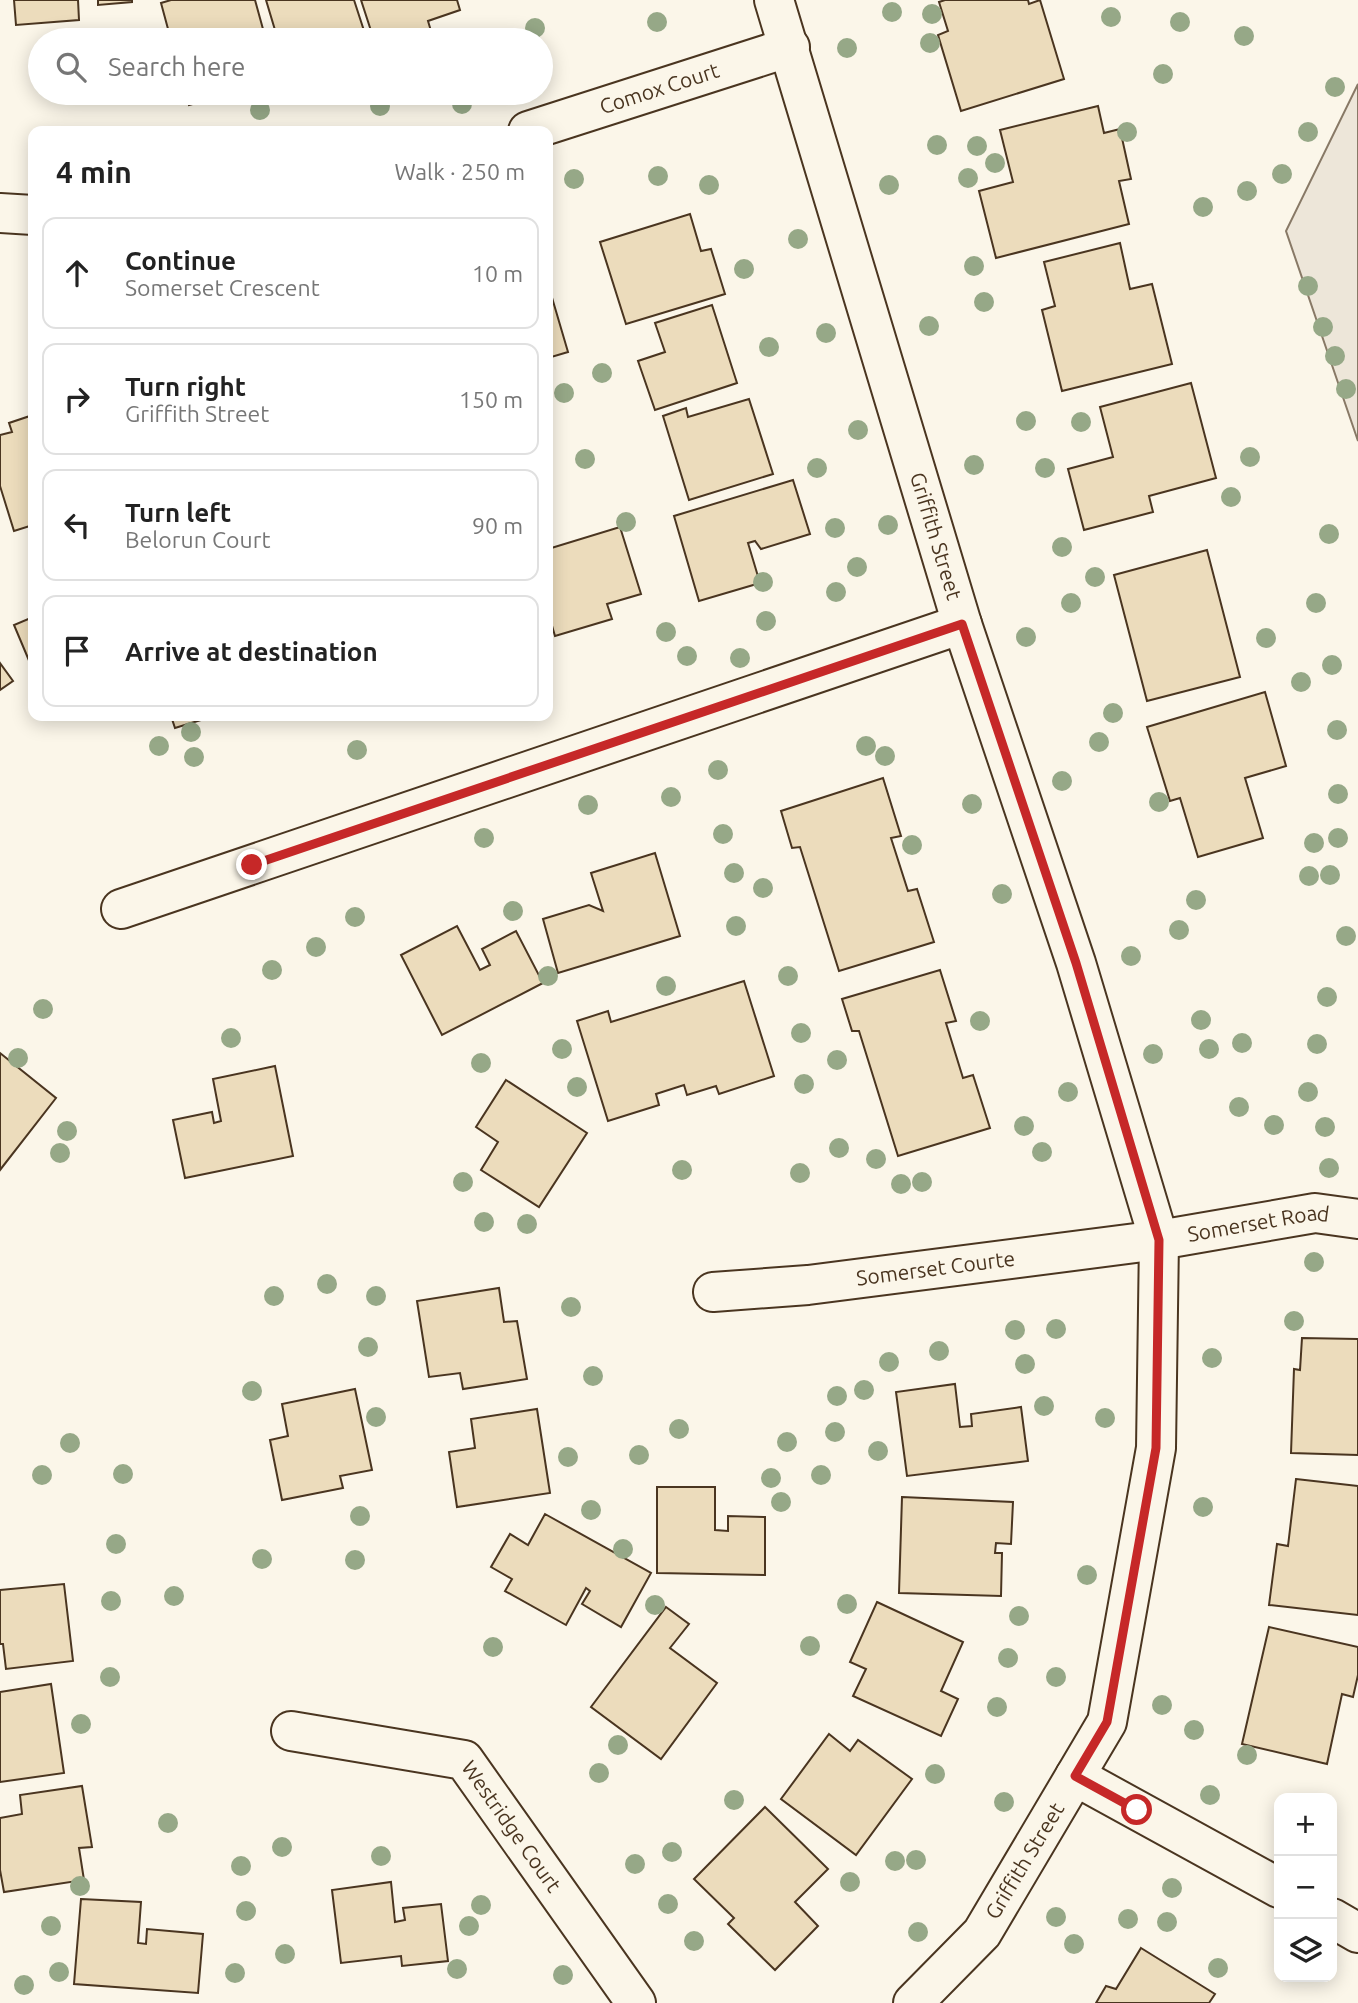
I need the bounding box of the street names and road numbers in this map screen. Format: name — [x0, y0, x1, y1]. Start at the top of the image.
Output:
street label: Comox Court — [596, 58, 722, 118]
street label: Griffith Street — [906, 469, 967, 603]
street label: Somerset Road — [1186, 1200, 1331, 1246]
street label: Somerset Courte — [855, 1246, 1016, 1290]
street label: Westridge Court — [457, 1756, 567, 1896]
street label: Griffith Street — [980, 1798, 1068, 1923]

